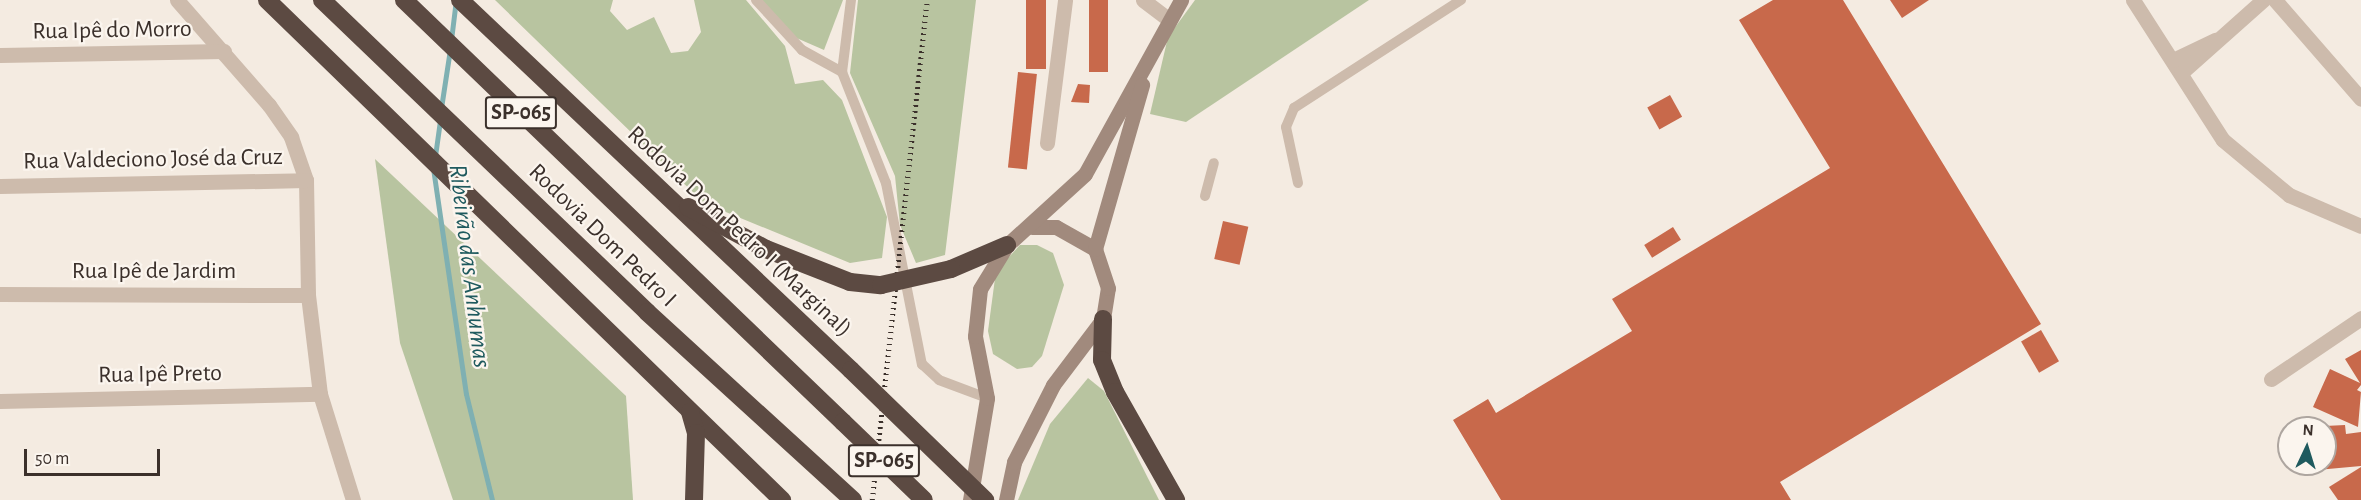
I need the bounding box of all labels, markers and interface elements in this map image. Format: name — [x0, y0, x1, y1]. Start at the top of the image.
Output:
street label: Rua Ipê do Morro — [32, 15, 192, 47]
road number: SP-065 — [484, 94, 558, 132]
street label: Rodovia Dom Pedro I (Marginal) — [621, 120, 857, 344]
street label: Rua Valdeciono José da Cruz — [23, 143, 283, 177]
street label: Rodovia Dom Pedro I — [522, 158, 682, 314]
water label: Ribeirão das Anhumas — [441, 162, 497, 370]
street label: Rua Ipê de Jardim — [72, 258, 236, 286]
street label: Rua Ipê Preto — [98, 360, 222, 390]
north arrow — [2277, 416, 2337, 476]
text: N — [2302, 422, 2314, 438]
scale bar — [27, 437, 164, 475]
road number: SP-065 — [846, 442, 922, 480]
text: 50 m — [35, 450, 69, 468]

